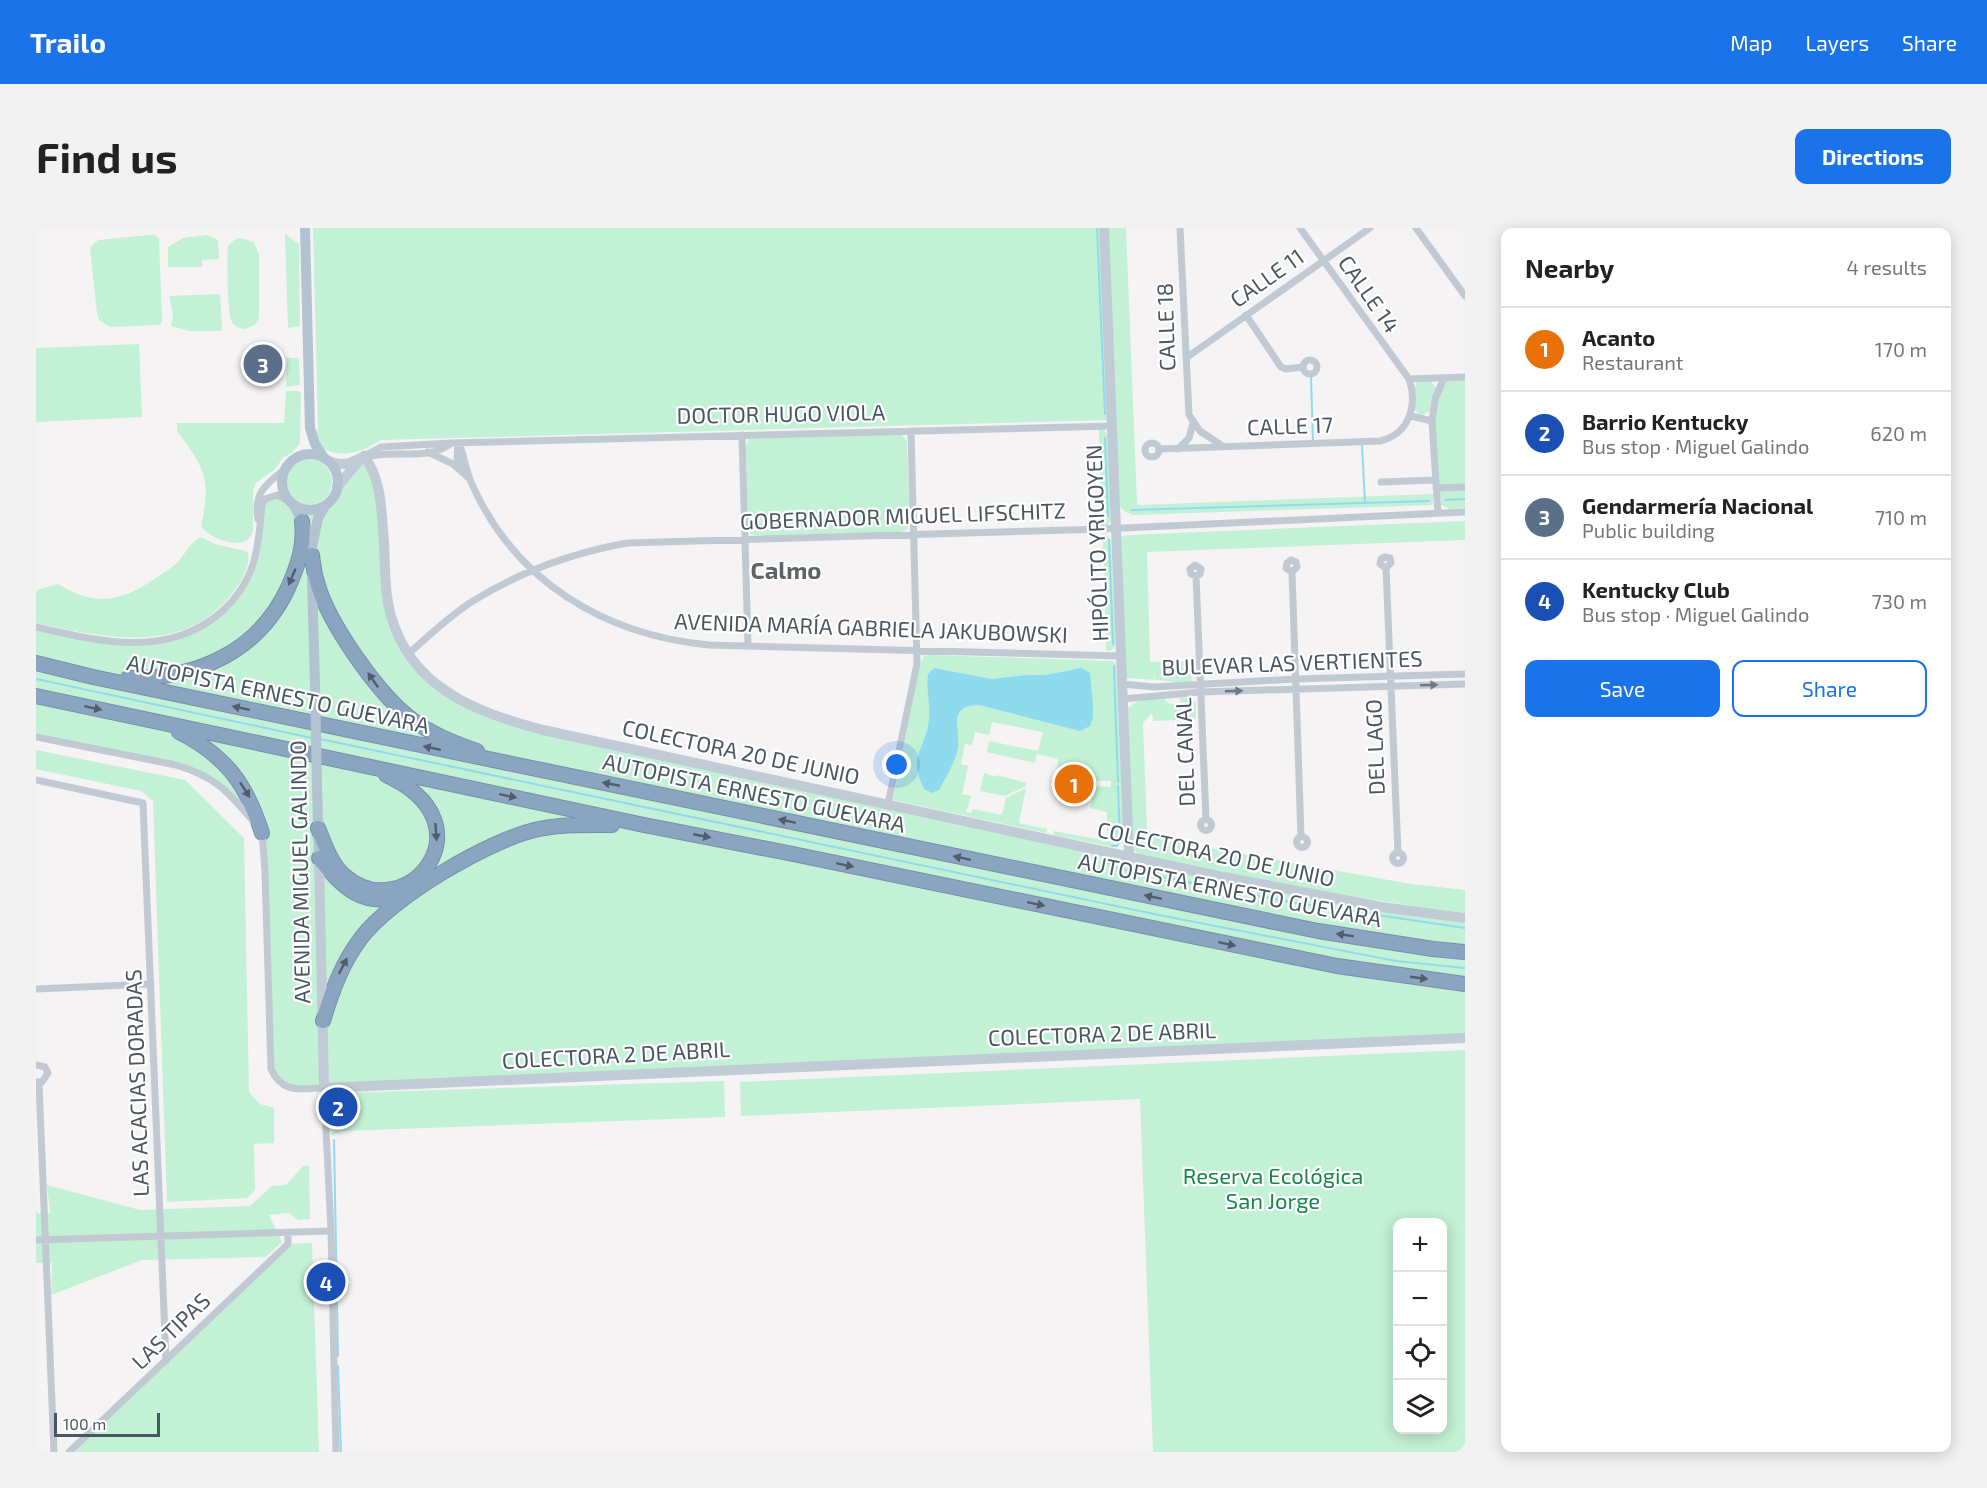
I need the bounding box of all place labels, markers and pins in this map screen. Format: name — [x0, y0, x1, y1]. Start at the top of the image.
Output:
pin: 3 — [244, 342, 282, 386]
pin: 1 — [1054, 762, 1094, 806]
pin: 2 — [318, 1084, 358, 1130]
pin: 4 — [306, 1260, 346, 1304]

